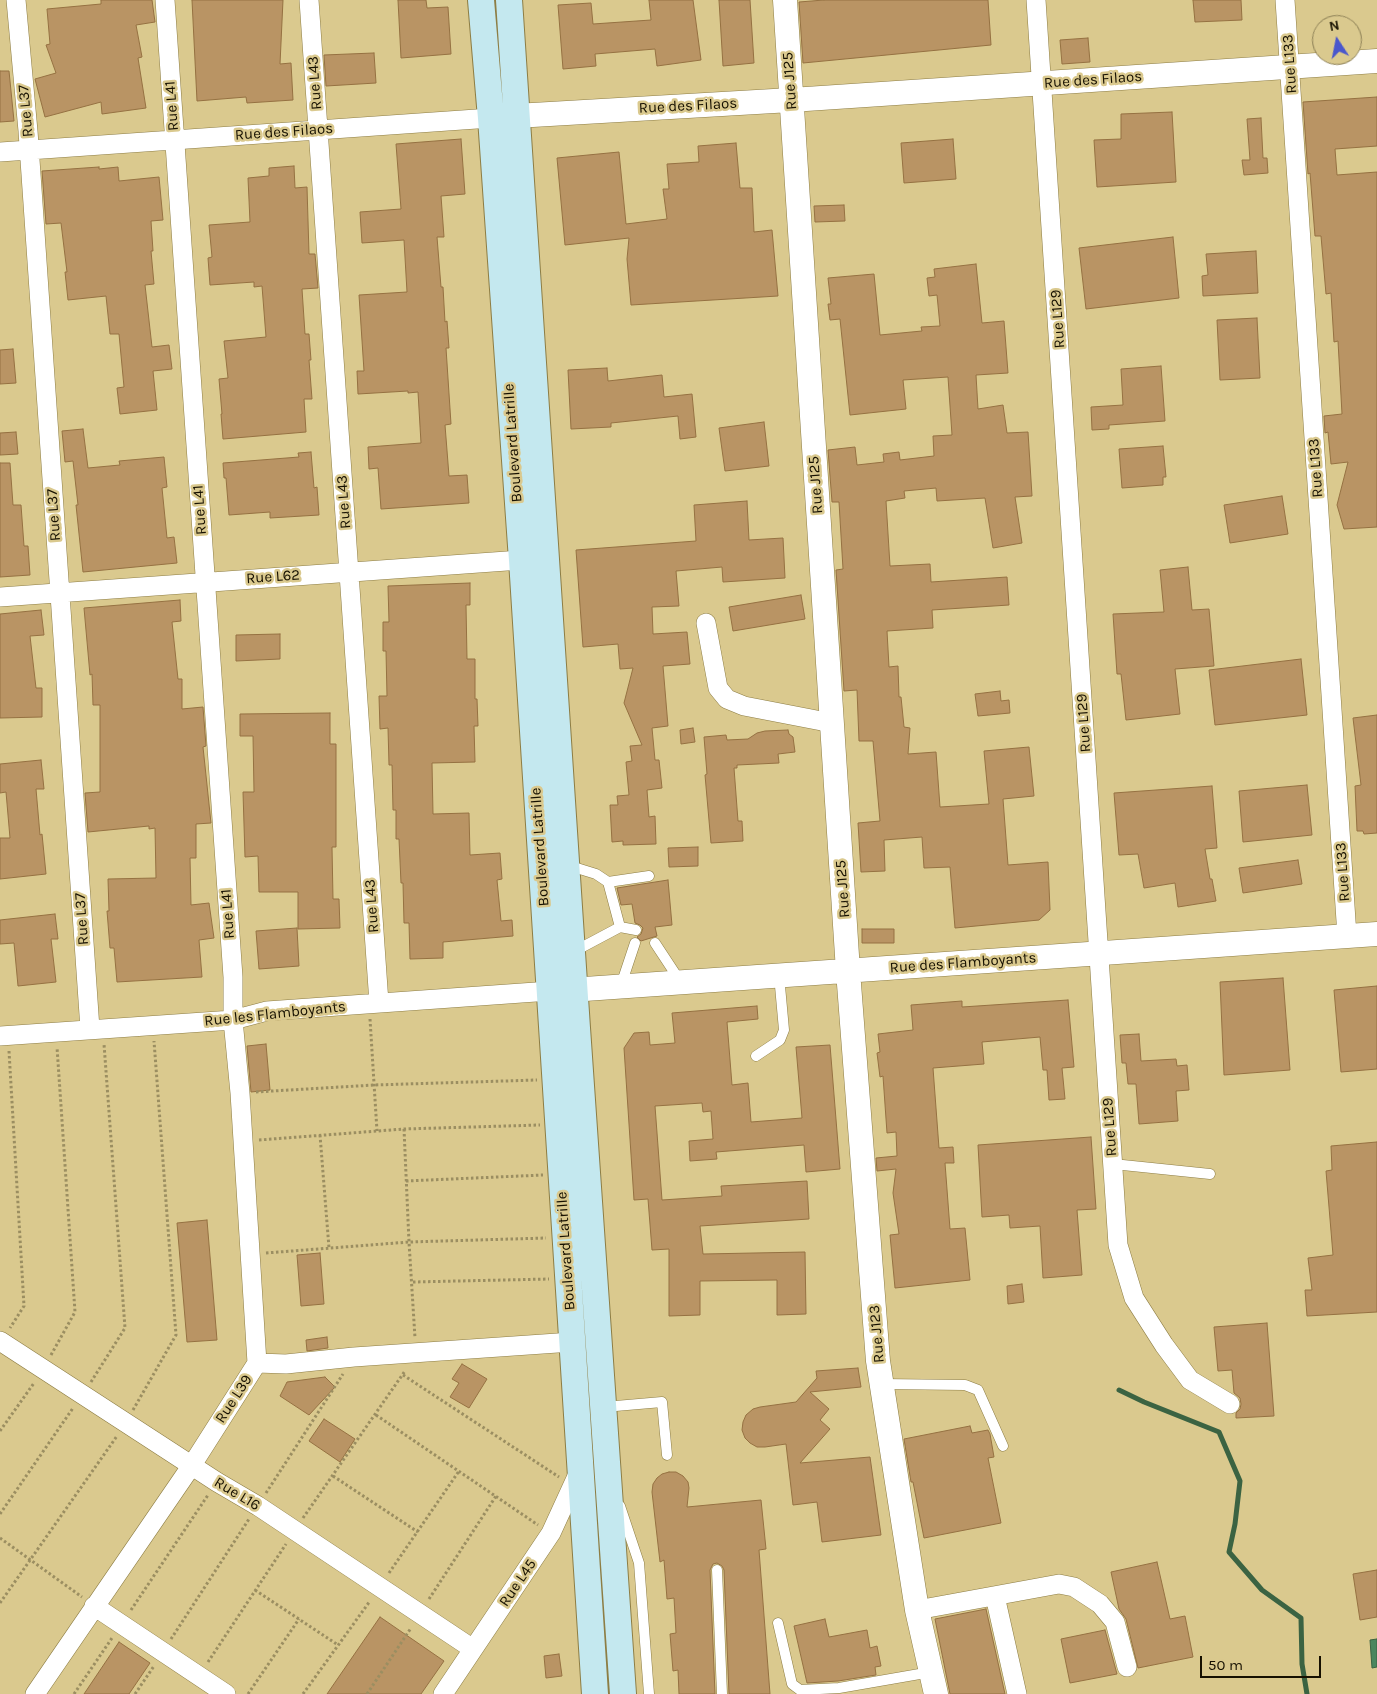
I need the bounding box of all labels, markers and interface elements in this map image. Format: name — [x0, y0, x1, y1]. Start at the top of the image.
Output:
north arrow — [1312, 15, 1362, 65]
text: N — [1328, 16, 1341, 35]
street label: Rue L133 — [1279, 34, 1301, 94]
street label: Rue J125 — [779, 52, 801, 110]
street label: Rue L43 — [304, 56, 326, 110]
street label: Rue des Filaos — [1043, 68, 1143, 92]
street label: Rue L41 — [161, 80, 183, 132]
street label: Rue L37 — [15, 84, 37, 138]
street label: Rue des Filaos — [638, 94, 738, 118]
street label: Rue des Filaos — [234, 120, 334, 144]
street label: Rue L129 — [1047, 289, 1069, 349]
street label: Boulevard Latrille — [500, 383, 526, 503]
street label: Rue L133 — [1305, 438, 1327, 498]
street label: Rue J125 — [805, 456, 827, 514]
street label: Rue L43 — [333, 475, 355, 529]
street label: Rue L41 — [189, 484, 211, 536]
street label: Rue L37 — [43, 488, 65, 542]
street label: Rue L62 — [246, 566, 300, 588]
street label: Rue L129 — [1073, 693, 1095, 753]
street label: Boulevard Latrille — [527, 787, 553, 907]
street label: Rue L133 — [1332, 842, 1354, 902]
street label: Rue J125 — [832, 860, 854, 918]
street label: Rue L43 — [361, 879, 383, 933]
street label: Rue L41 — [217, 888, 239, 940]
street label: Rue L37 — [71, 892, 93, 946]
street label: Rue des Flamboyants — [889, 949, 1037, 977]
street label: Rue les Flamboyants — [203, 998, 347, 1030]
street label: Rue L129 — [1099, 1097, 1121, 1157]
street label: Boulevard Latrille — [553, 1191, 579, 1311]
street label: Rue J123 — [866, 1304, 888, 1364]
street label: Rue L39 — [212, 1371, 256, 1427]
street label: Rue L16 — [211, 1473, 263, 1515]
street label: Rue L45 — [496, 1556, 540, 1610]
scale bar — [1202, 1646, 1323, 1678]
text: 50 m — [1208, 1656, 1243, 1674]

